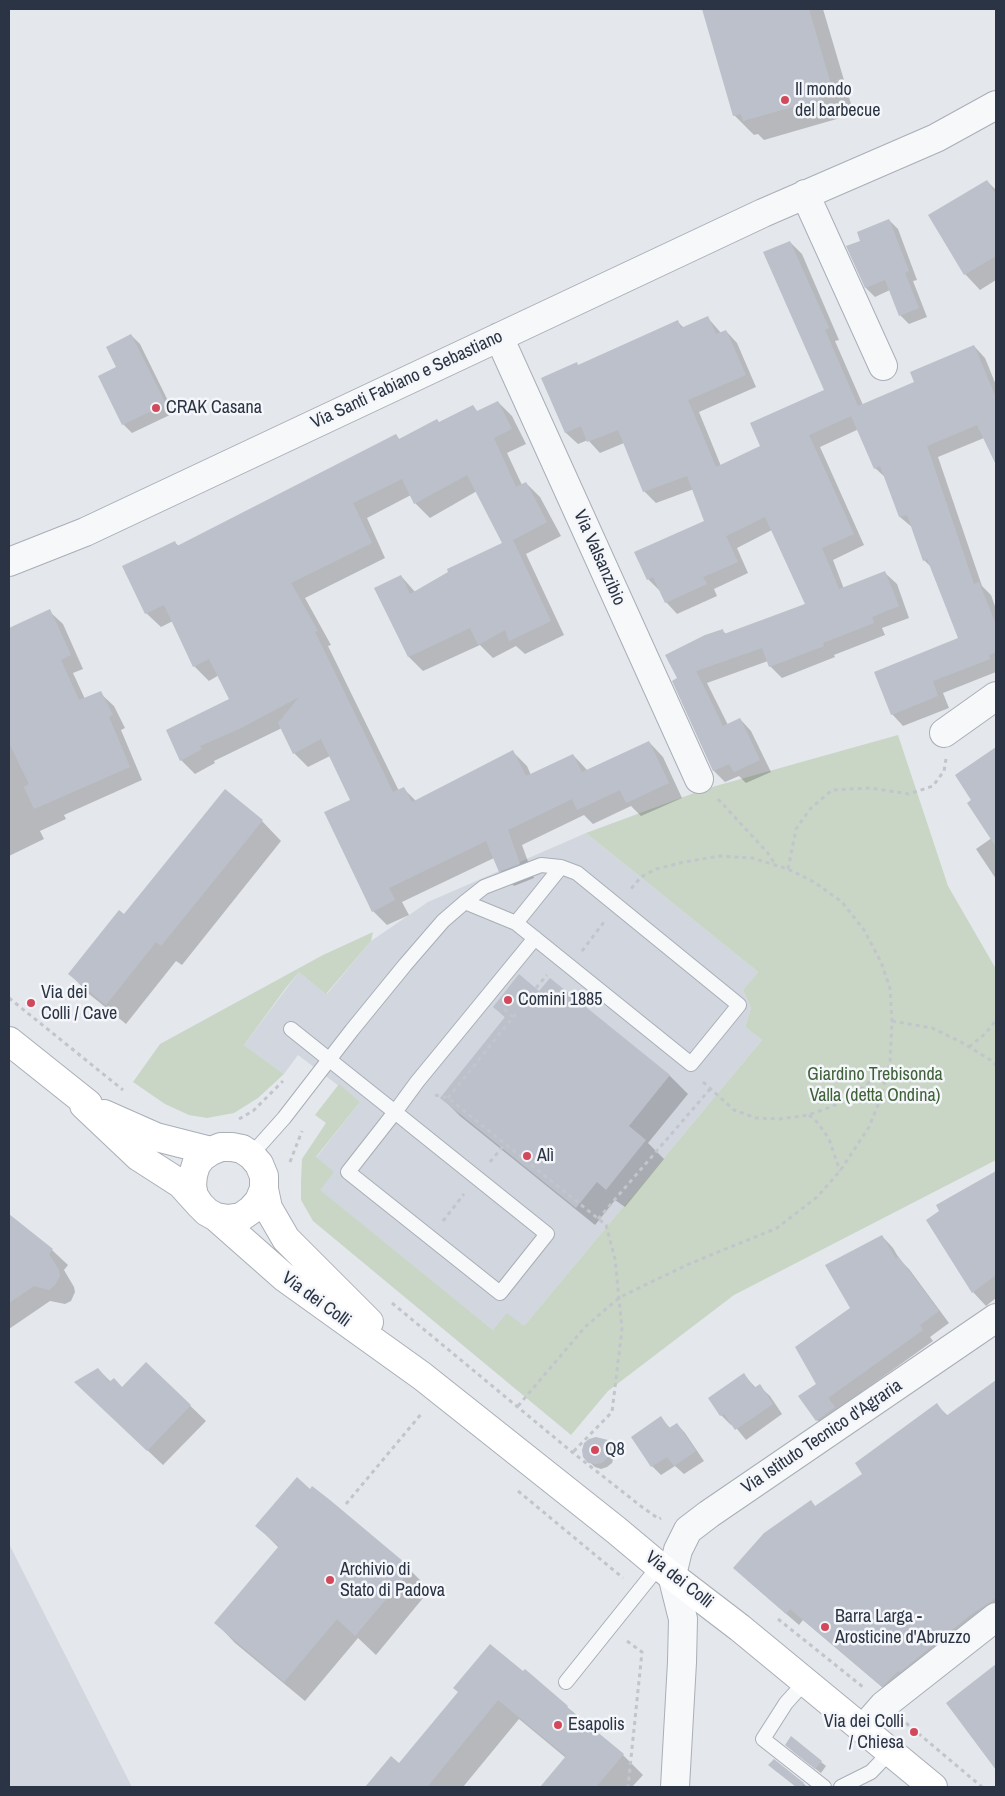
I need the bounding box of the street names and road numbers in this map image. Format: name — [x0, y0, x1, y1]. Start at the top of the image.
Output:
street label: Via Santi Fabiano e Sebastiano — [308, 326, 506, 434]
street label: Via Valsanzibio — [568, 507, 630, 609]
street label: Via dei Colli — [277, 1268, 355, 1332]
street label: Via Istituto Tecnico d'Agraria — [738, 1375, 906, 1499]
street label: Via dei Colli — [641, 1547, 717, 1613]

